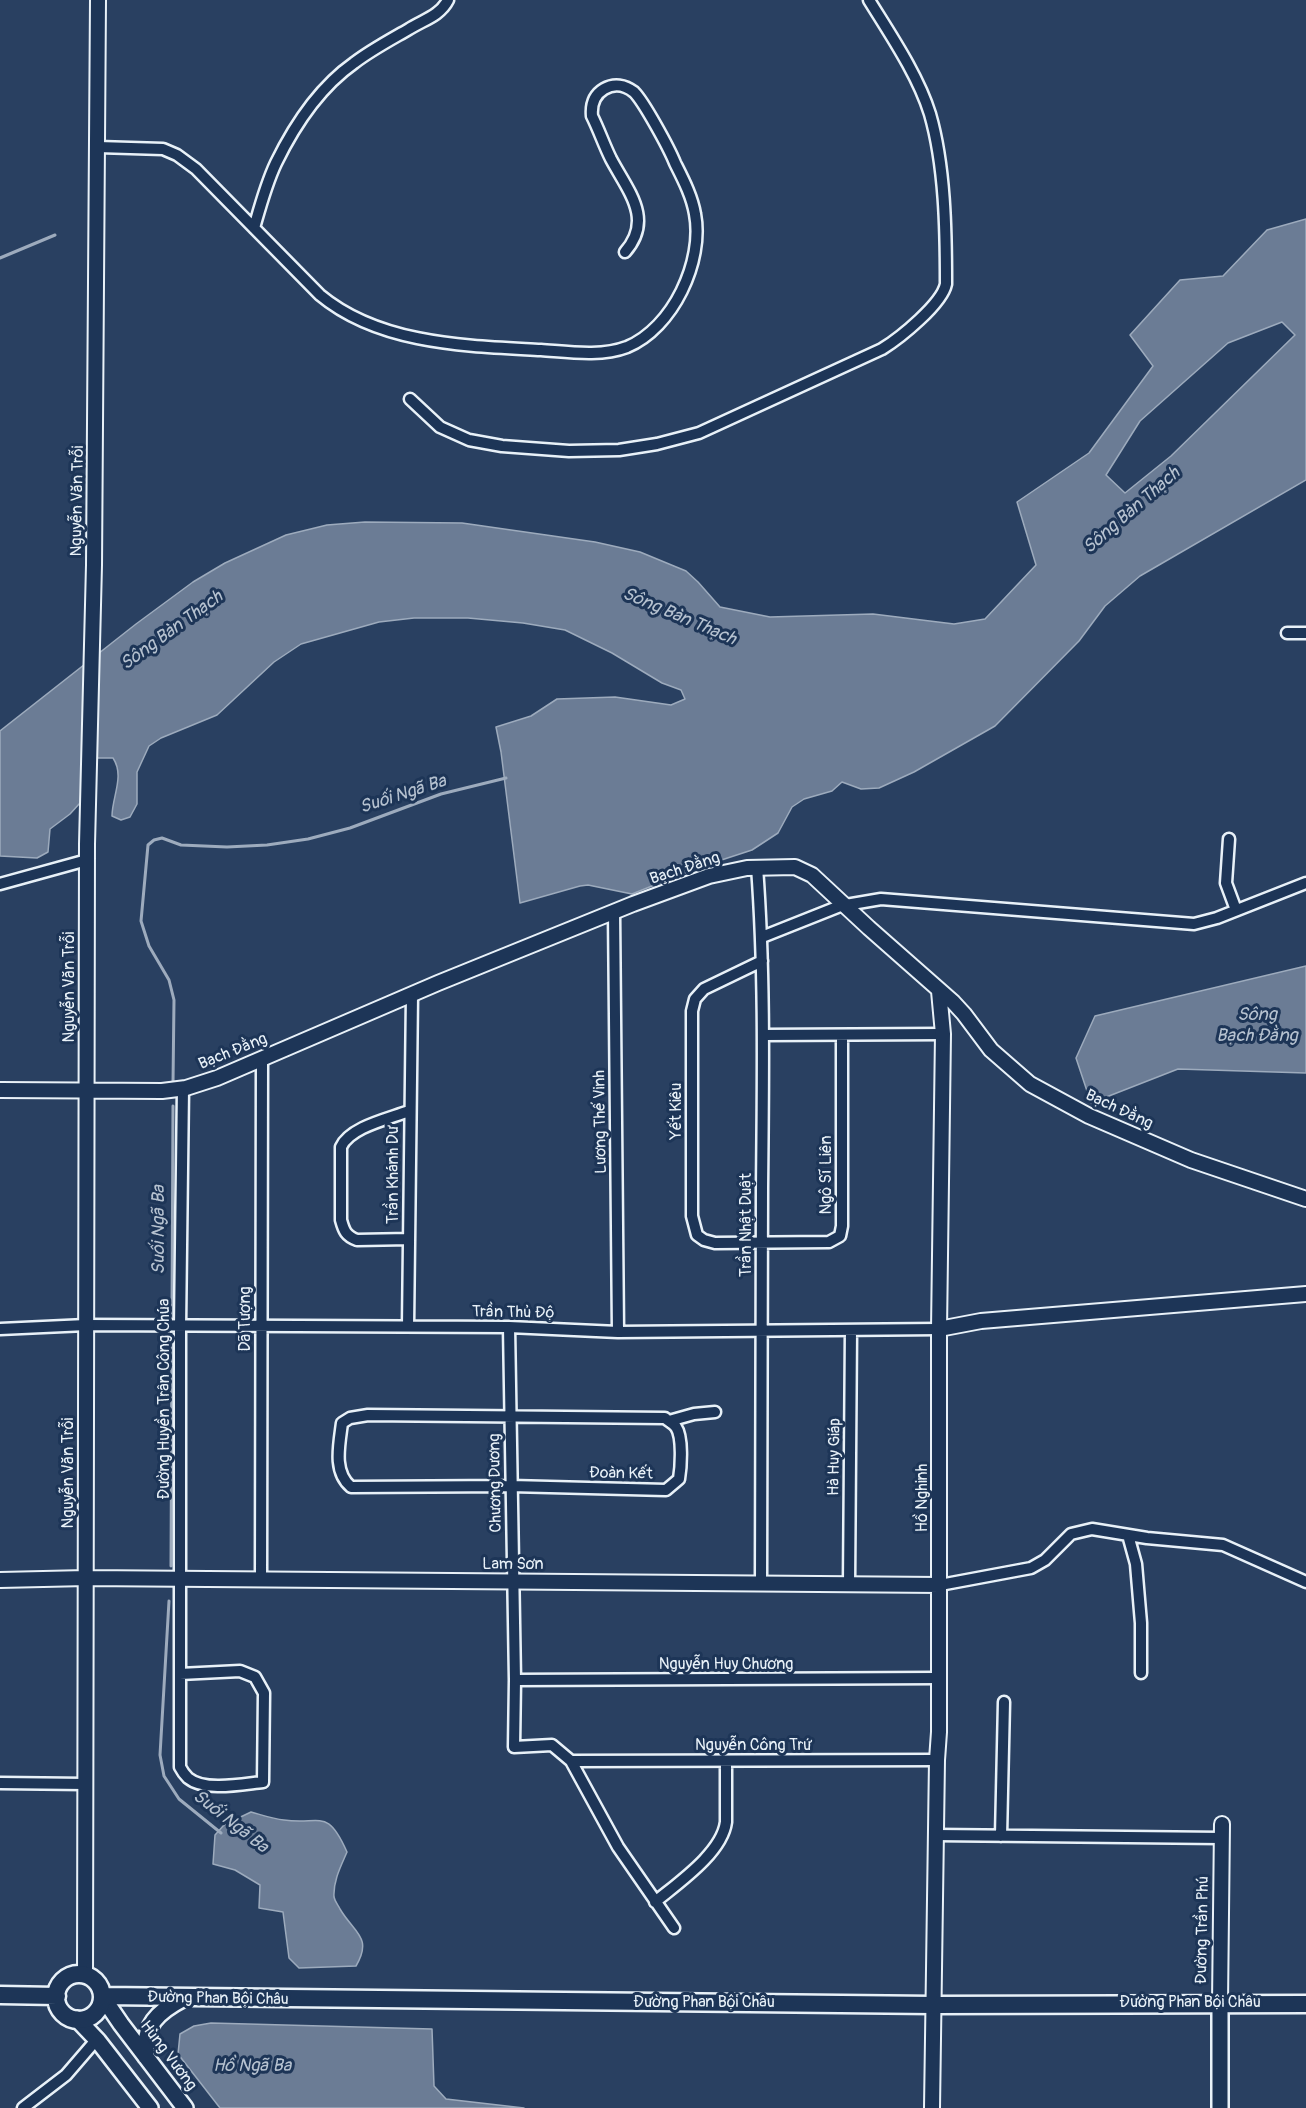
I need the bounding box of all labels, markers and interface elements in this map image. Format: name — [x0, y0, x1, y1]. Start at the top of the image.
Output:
street label: Nguyễn Văn Trỗi — [67, 445, 89, 557]
water label: Sông Bàn Thạch — [1079, 463, 1185, 559]
water label: Sông Bàn Thạch — [619, 583, 739, 651]
water label: Sông Bàn Thạch — [117, 587, 227, 675]
water label: Suối Ngã Ba — [357, 771, 449, 819]
street label: Bạch Đằng — [648, 849, 722, 889]
street label: Nguyễn Văn Trỗi — [60, 932, 80, 1042]
water label: Sông Bạch Đằng — [1216, 1004, 1298, 1046]
street label: Bạch Đằng — [196, 1030, 270, 1074]
street label: Lương Thế Vinh — [590, 1070, 612, 1174]
street label: Yết Kiêu — [667, 1083, 687, 1139]
street label: Bạch Đằng — [1082, 1086, 1156, 1134]
street label: Trần Khánh Dư — [384, 1126, 404, 1224]
street label: Ngô Sĩ Liên — [817, 1135, 837, 1215]
street label: Trần Nhật Duật — [737, 1173, 757, 1277]
water label: Suối Ngã Ba — [148, 1185, 170, 1275]
street label: Dã Tượng — [236, 1286, 256, 1352]
street label: Đường Huyền Trân Công Chúa — [155, 1298, 175, 1500]
street label: Trần Thủ Độ — [472, 1303, 554, 1323]
street label: Nguyễn Văn Trỗi — [59, 1418, 79, 1528]
street label: Hà Huy Giáp — [825, 1418, 845, 1496]
street label: Chương Dương — [486, 1433, 506, 1533]
street label: Đoàn Kết — [589, 1464, 653, 1484]
street label: Hồ Nghinh — [913, 1464, 933, 1532]
street label: Lam Sơn — [482, 1555, 544, 1575]
street label: Nguyễn Huy Chương — [659, 1655, 793, 1675]
street label: Nguyễn Công Trứ — [695, 1736, 813, 1756]
water label: Suối Ngã Ba — [188, 1786, 272, 1858]
street label: Đường Trần Phú — [1192, 1876, 1214, 1984]
street label: Đường Phan Bội Châu — [147, 1988, 289, 2010]
street label: Đường Phan Bội Châu — [633, 1993, 775, 2013]
street label: Đường Phan Bội Châu — [1119, 1993, 1261, 2013]
street label: Hùng Vương — [135, 2017, 201, 2095]
water label: Hồ Ngã Ba — [213, 2055, 291, 2077]

